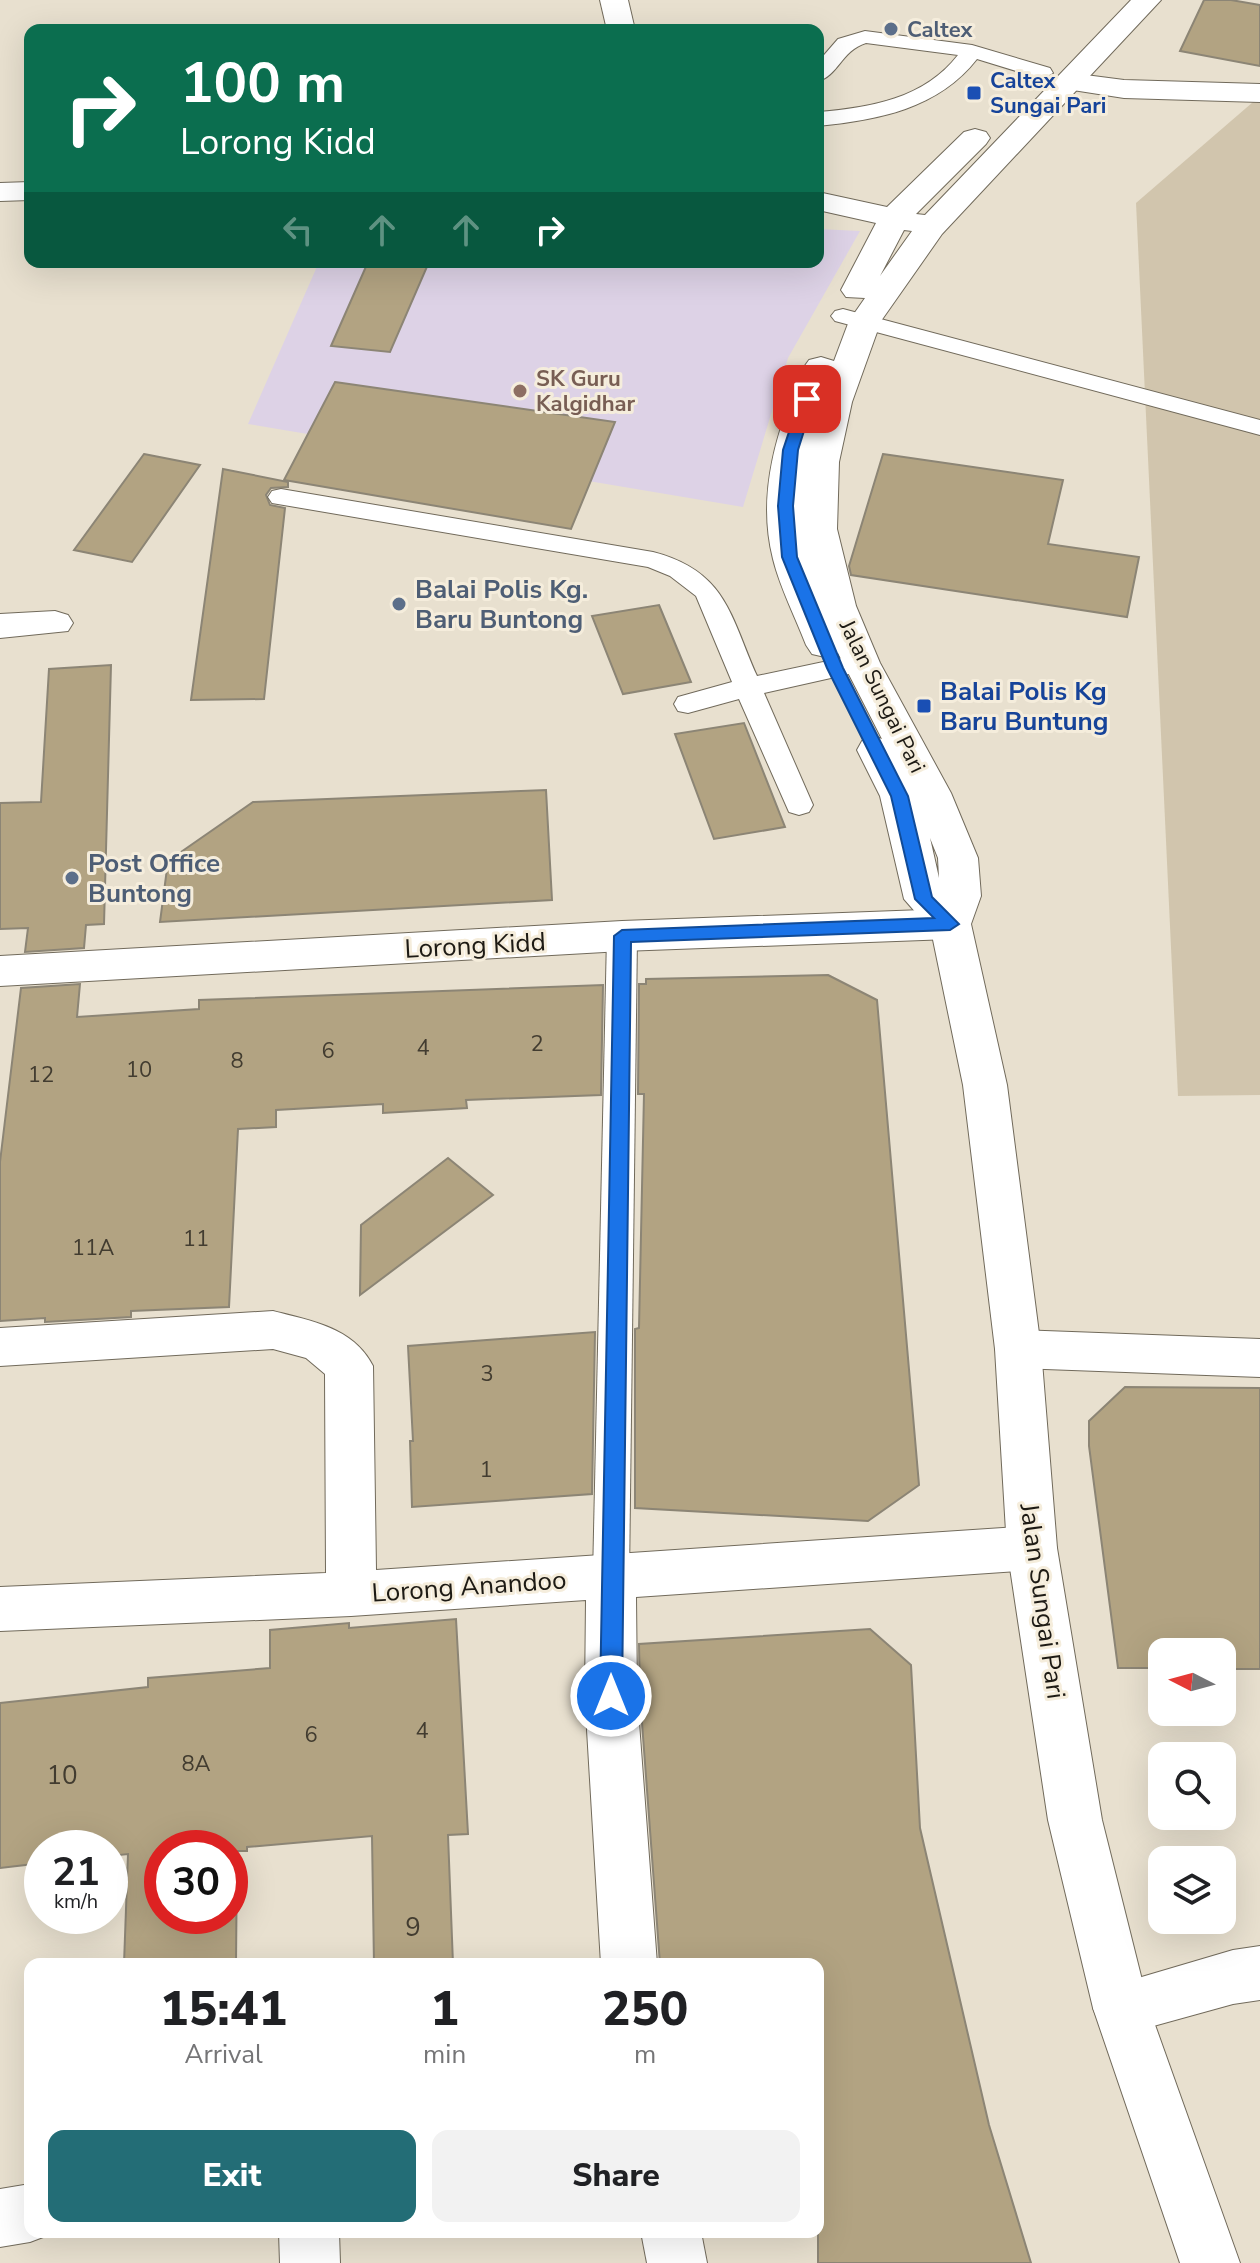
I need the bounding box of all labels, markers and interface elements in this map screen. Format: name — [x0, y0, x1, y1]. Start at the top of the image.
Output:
place label: Caltex — [907, 15, 974, 45]
marker: Caltex — [882, 20, 900, 38]
text: 100 m — [180, 45, 345, 122]
icon: right — [48, 56, 152, 160]
place label: Caltex Sungai Pari — [990, 66, 1106, 121]
marker: Caltex Sungai Pari — [965, 84, 983, 102]
text: Lorong Kidd — [180, 118, 376, 167]
icon: left — [276, 208, 320, 252]
icon: ahead — [360, 208, 404, 252]
icon: ahead — [444, 208, 488, 252]
icon: right — [528, 208, 572, 252]
place label: SK Guru Kalgidhar — [536, 364, 636, 419]
pin — [773, 365, 841, 433]
icon: arrive — [785, 377, 829, 421]
marker: SK Guru Kalgidhar — [511, 382, 529, 400]
place label: Balai Polis Kg. Baru Buntong — [415, 572, 588, 637]
marker: Balai Polis Kg. Baru Buntong — [390, 595, 408, 613]
street label: Jalan Sungai Pari — [832, 614, 932, 778]
place label: Balai Polis Kg Baru Buntung — [940, 674, 1108, 739]
marker: Balai Polis Kg Baru Buntung — [915, 697, 933, 715]
place label: Post Office Buntong — [88, 846, 220, 911]
marker: Post Office Buntong — [63, 869, 81, 887]
street label: Lorong Kidd — [404, 924, 547, 967]
house number: 2 — [530, 1029, 544, 1059]
house number: 4 — [416, 1033, 430, 1063]
house number: 6 — [321, 1036, 335, 1066]
house number: 8 — [230, 1046, 244, 1076]
house number: 10 — [126, 1055, 152, 1085]
house number: 12 — [28, 1060, 54, 1090]
house number: 11 — [183, 1224, 209, 1254]
house number: 11A — [72, 1233, 114, 1263]
house number: 3 — [480, 1359, 494, 1389]
house number: 1 — [479, 1455, 493, 1485]
street label: Jalan Sungai Pari — [1011, 1500, 1074, 1701]
street label: Lorong Anandoo — [371, 1562, 568, 1611]
north arrow — [1148, 1638, 1236, 1726]
map controls — [1148, 1638, 1236, 1934]
position arrow — [569, 1654, 653, 1738]
house number: 4 — [415, 1716, 429, 1746]
house number: 6 — [304, 1720, 318, 1750]
button: search — [1148, 1742, 1236, 1830]
house number: 8A — [181, 1749, 211, 1779]
house number: 10 — [46, 1758, 78, 1793]
speed limit sign: 30 — [144, 1830, 248, 1934]
text: 21 — [52, 1845, 100, 1899]
button: layers — [1148, 1846, 1236, 1934]
text: km/h — [54, 1888, 98, 1915]
house number: 9 — [405, 1910, 421, 1945]
text: 15:41 — [160, 1976, 287, 2042]
text: 1 — [430, 1976, 459, 2042]
text: 250 — [602, 1976, 688, 2042]
text: Arrival — [184, 2037, 263, 2072]
text: min — [423, 2037, 466, 2072]
text: m — [634, 2037, 656, 2072]
button: Exit — [48, 2130, 416, 2222]
button: Share — [432, 2130, 800, 2222]

